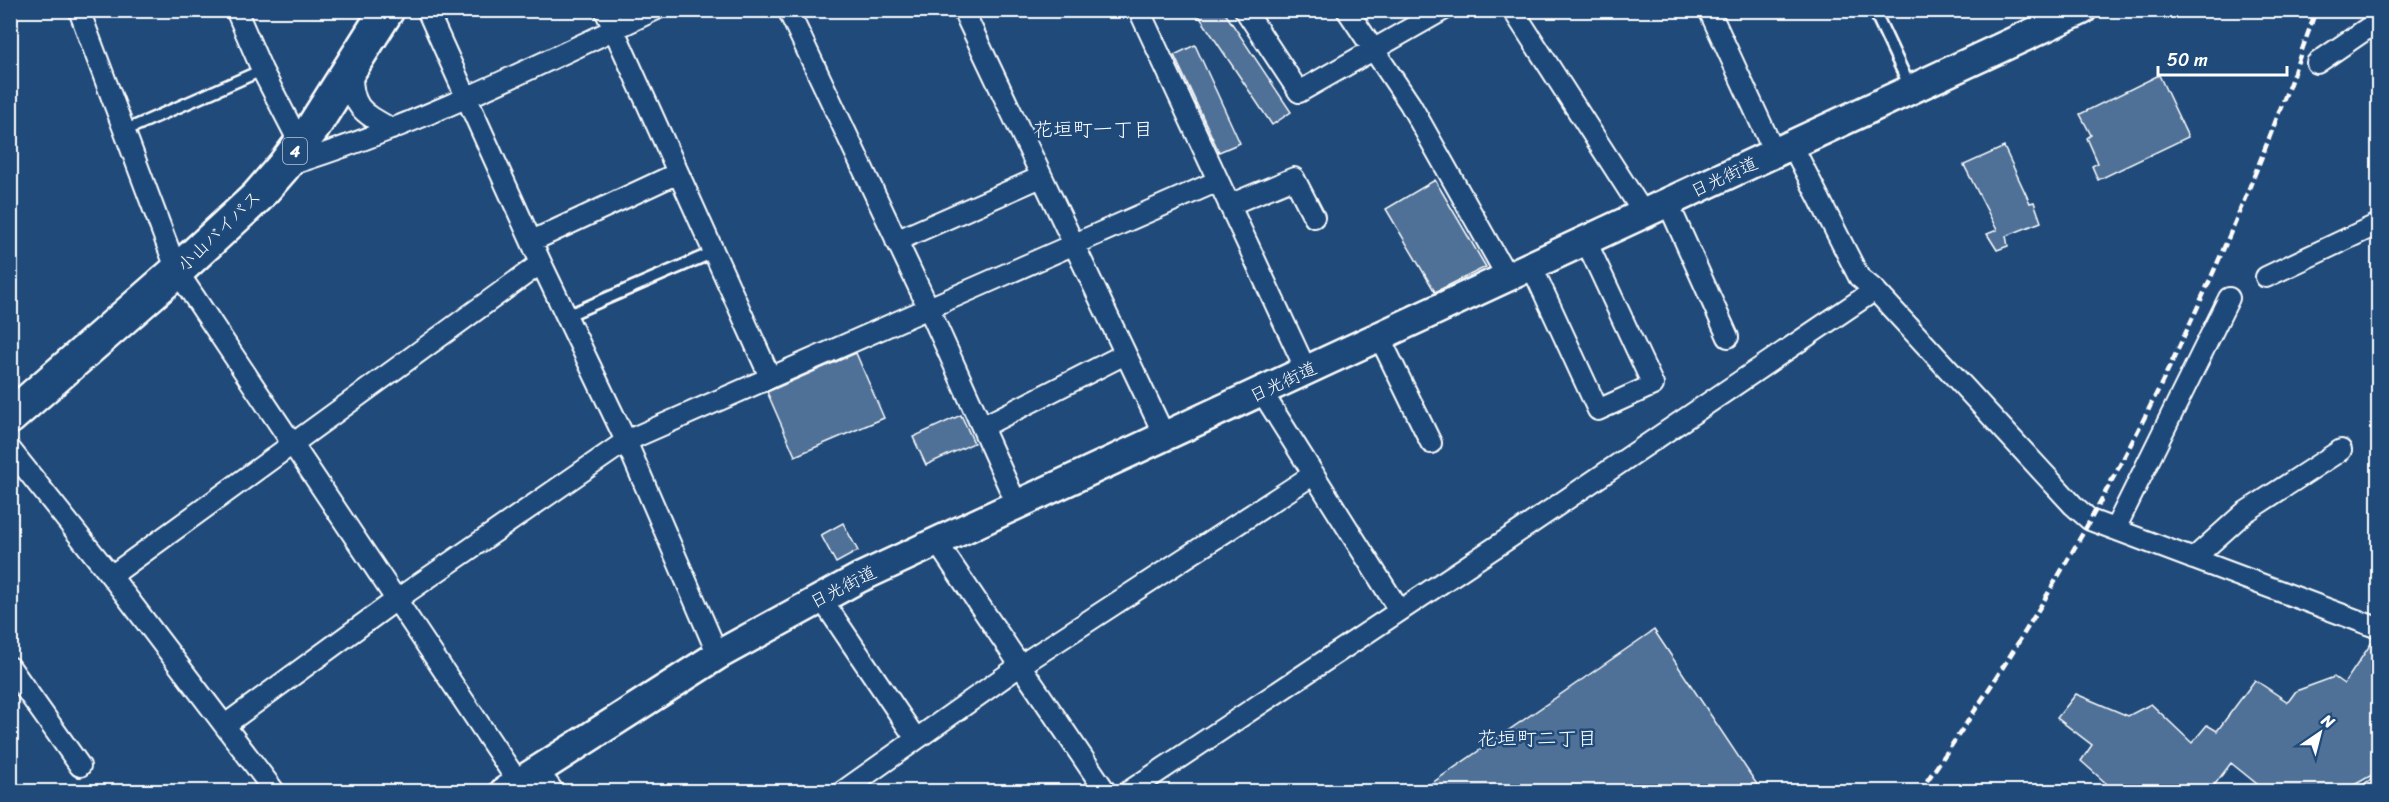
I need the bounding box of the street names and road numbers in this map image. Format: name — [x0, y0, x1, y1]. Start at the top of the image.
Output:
road number: 4 — [283, 138, 307, 164]
street label: 日光街道 — [1685, 147, 1763, 207]
street label: 小山バイパス — [169, 182, 269, 280]
street label: 日光街道 — [1244, 352, 1322, 412]
street label: 日光街道 — [804, 556, 882, 618]

